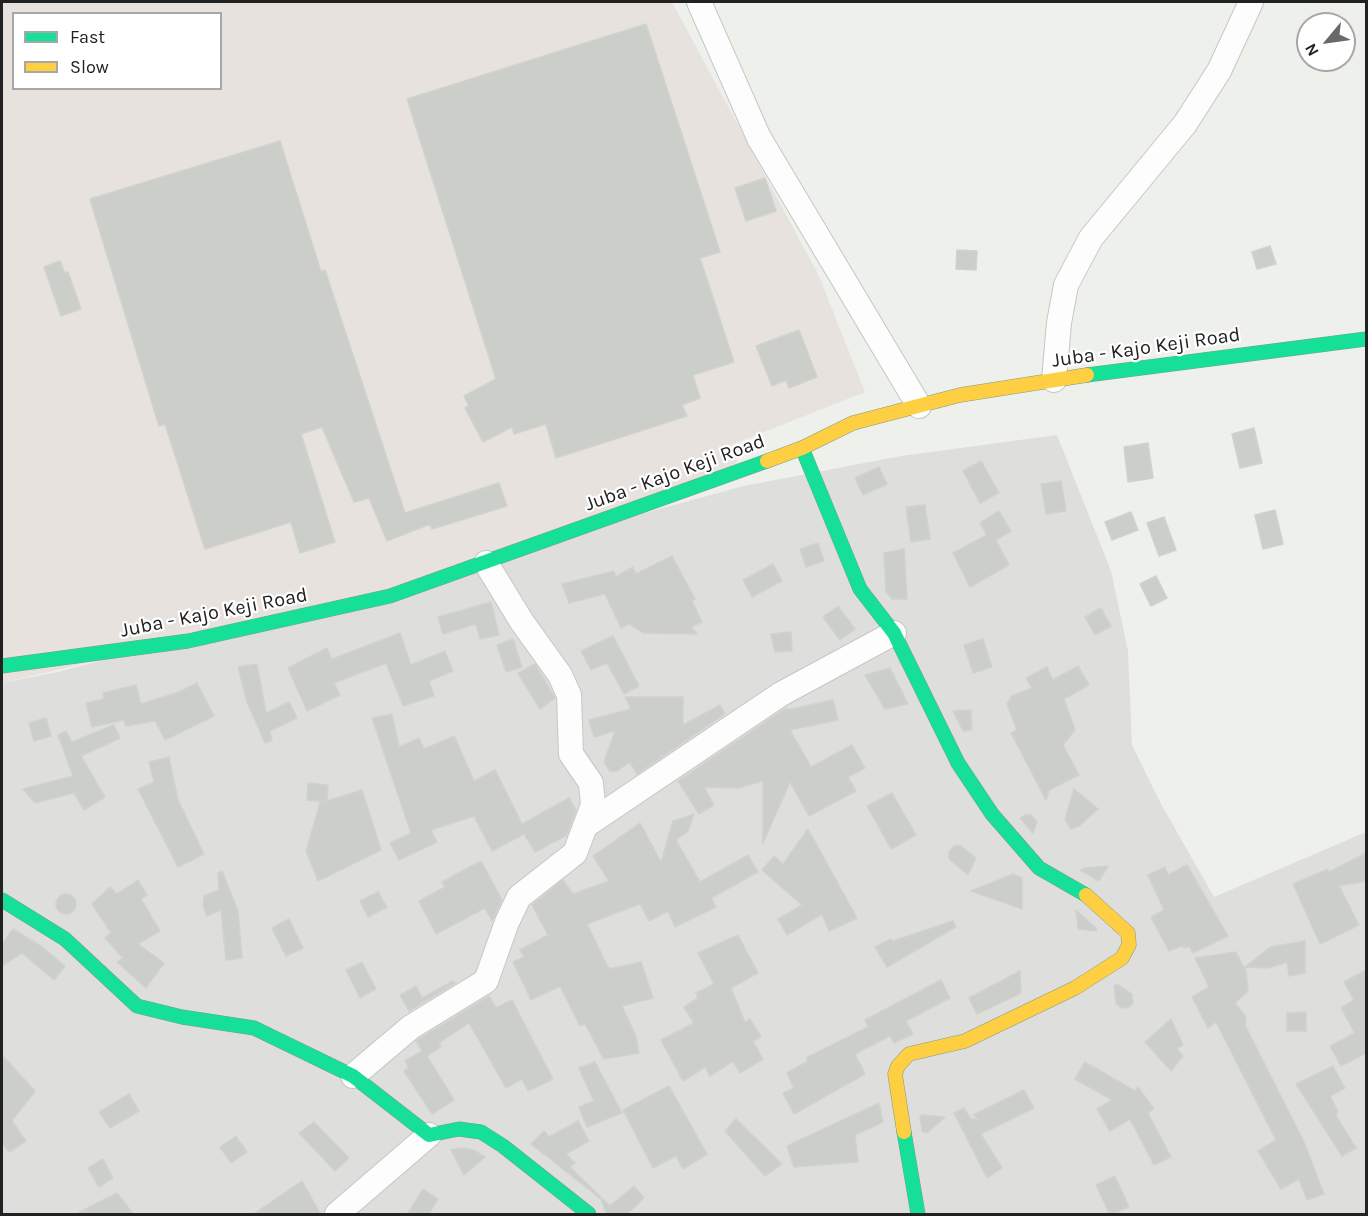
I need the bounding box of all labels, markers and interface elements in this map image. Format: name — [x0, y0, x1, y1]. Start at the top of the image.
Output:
legend — [12, 12, 222, 90]
north arrow — [1296, 12, 1356, 72]
text: Fast — [70, 26, 105, 48]
text: N — [1300, 40, 1323, 60]
text: Slow — [70, 56, 109, 78]
street label: Juba - Kajo Keji Road — [1050, 323, 1242, 373]
street label: Juba - Kajo Keji Road — [582, 429, 768, 517]
street label: Juba - Kajo Keji Road — [118, 583, 310, 643]

